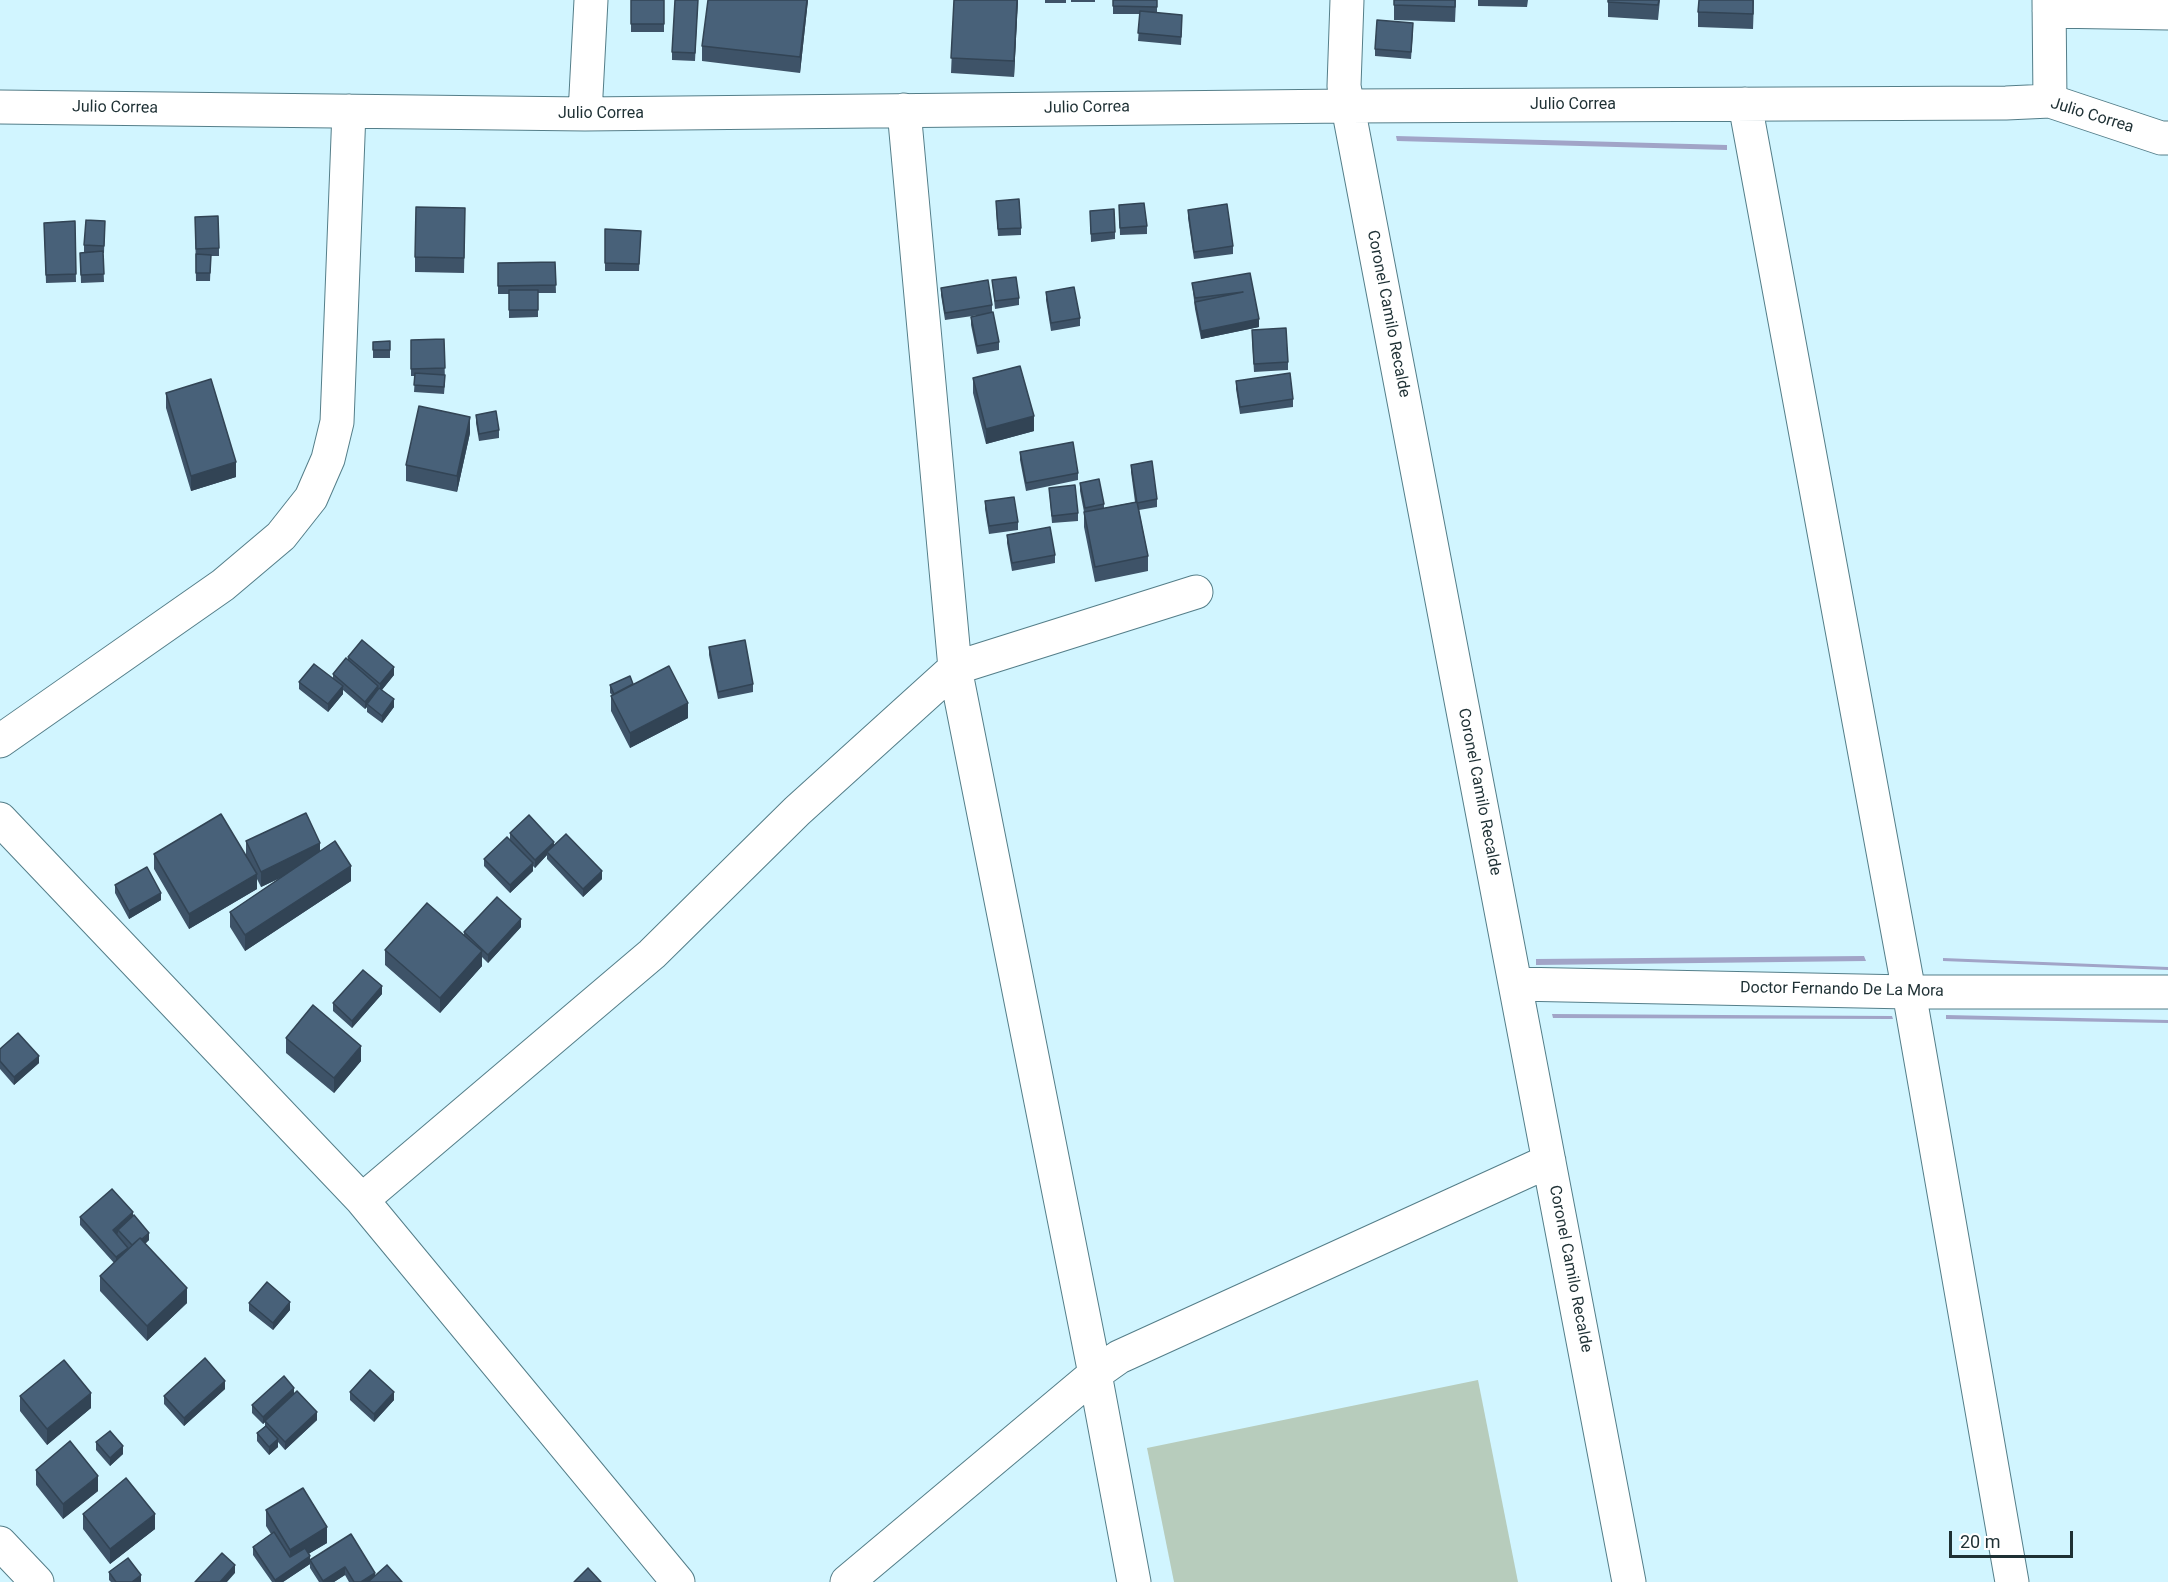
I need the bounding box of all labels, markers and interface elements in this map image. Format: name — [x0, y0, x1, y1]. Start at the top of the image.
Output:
street label: Julio Correa — [2048, 94, 2136, 138]
street label: Julio Correa — [1530, 95, 1616, 115]
street label: Julio Correa — [72, 98, 158, 118]
street label: Julio Correa — [1044, 98, 1130, 118]
street label: Julio Correa — [558, 104, 644, 124]
street label: Coronel Camilo Recalde — [1362, 229, 1414, 399]
street label: Coronel Camilo Recalde — [1453, 707, 1505, 877]
street label: Doctor Fernando De La Mora — [1740, 979, 1944, 1001]
street label: Coronel Camilo Recalde — [1544, 1184, 1596, 1354]
scale bar — [1952, 1519, 2076, 1557]
text: 20 m — [1960, 1531, 2000, 1552]

